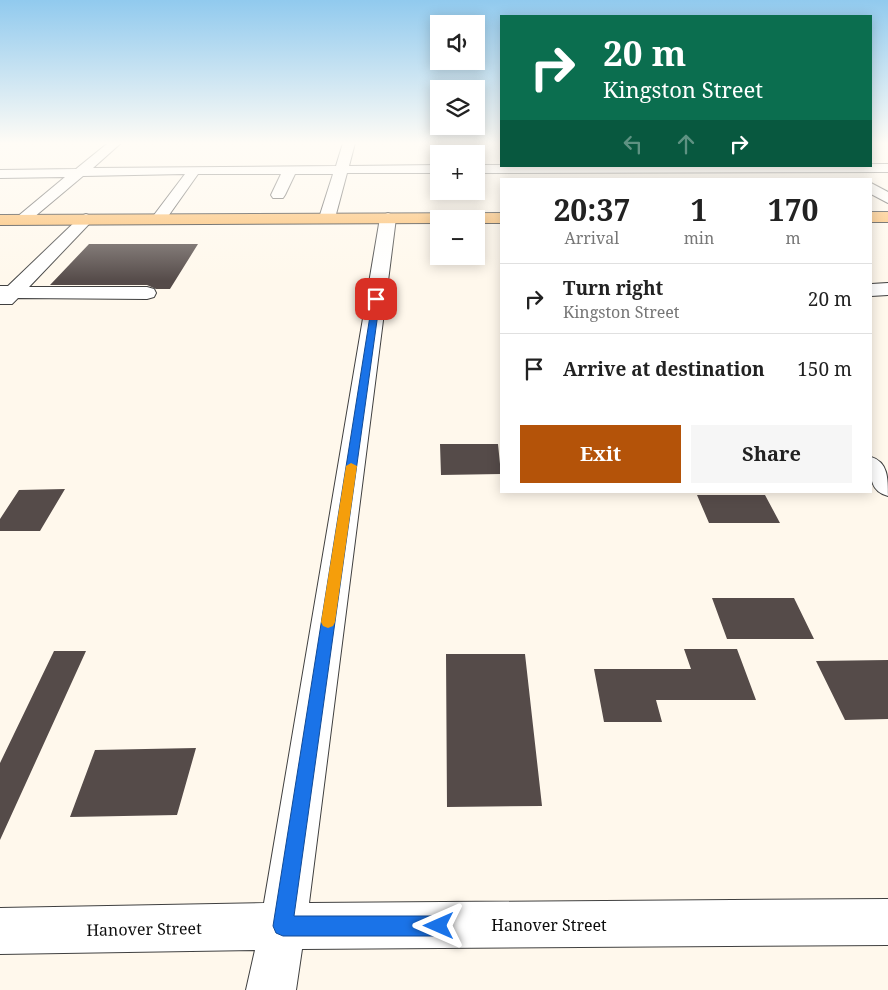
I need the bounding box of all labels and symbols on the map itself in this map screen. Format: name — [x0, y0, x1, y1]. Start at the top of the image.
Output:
pin — [355, 278, 397, 320]
position arrow — [412, 899, 464, 951]
street label: Hanover Street — [491, 914, 607, 936]
street label: Hanover Street — [86, 917, 202, 941]

